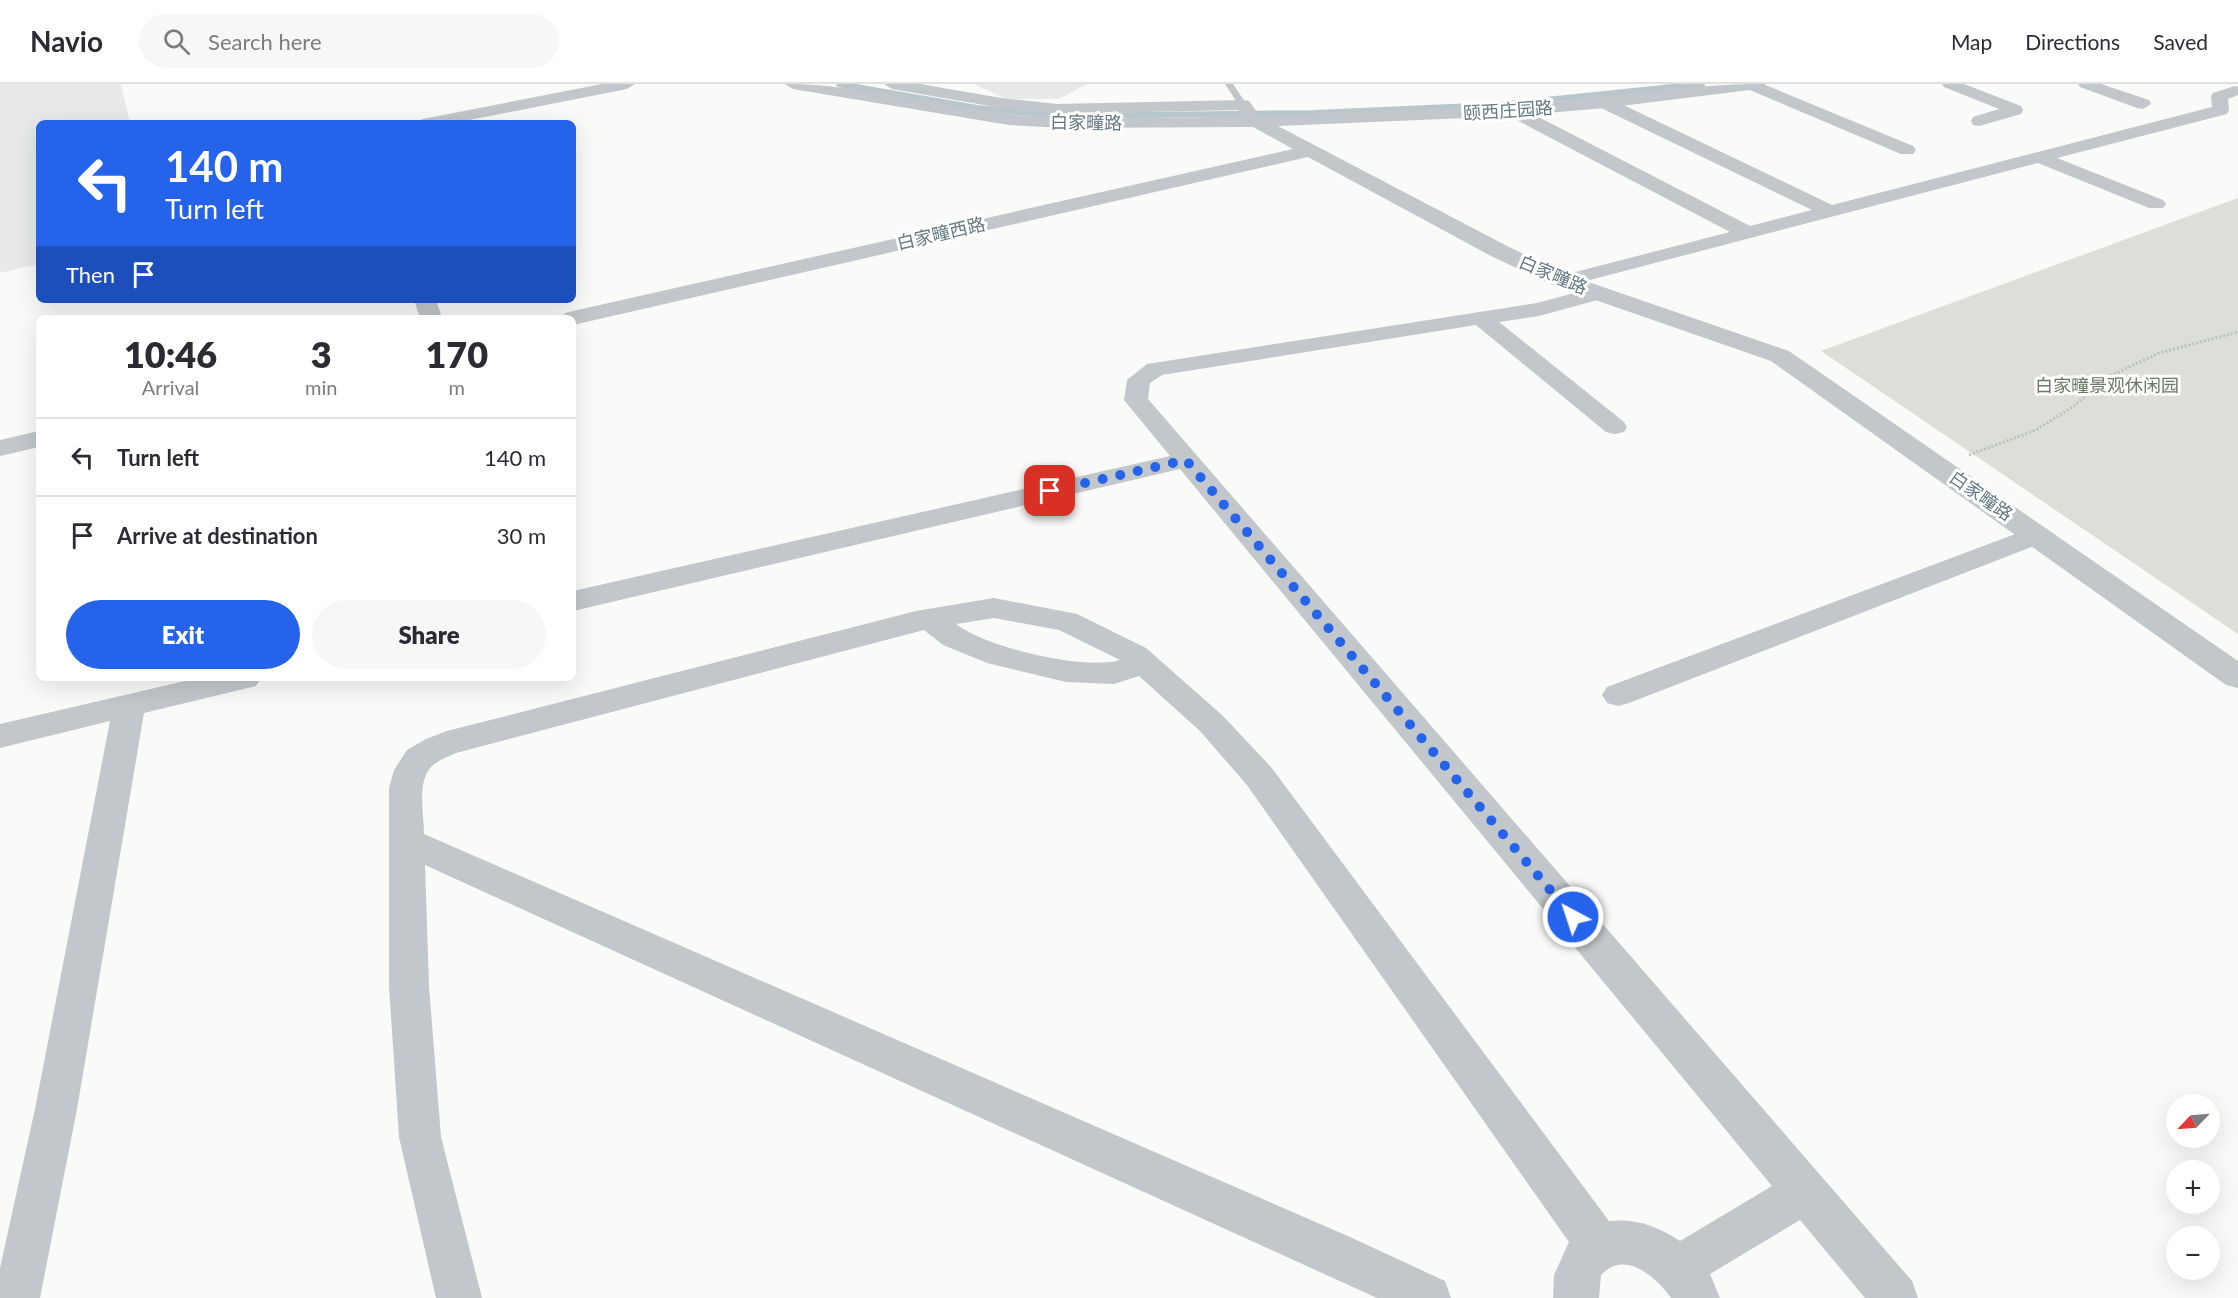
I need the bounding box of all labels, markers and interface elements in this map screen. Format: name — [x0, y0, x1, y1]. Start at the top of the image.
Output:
search box — [139, 14, 559, 68]
text: Navio — [30, 24, 103, 58]
icon: search — [160, 25, 193, 58]
text: Search here — [208, 28, 322, 55]
text: Map — [1951, 29, 1992, 54]
text: Directions — [2025, 29, 2120, 54]
text: Saved — [2153, 29, 2208, 54]
street label: 颐西庄园路 — [1462, 96, 1554, 124]
street label: 白家疃路 — [1050, 110, 1122, 134]
text: 140 m — [165, 141, 283, 191]
icon: left — [66, 144, 144, 222]
text: Turn left — [165, 192, 264, 225]
street label: 白家疃西路 — [894, 212, 987, 254]
street label: 白家疃路 — [1516, 250, 1591, 298]
icon: arrive — [127, 258, 160, 291]
text: Then — [66, 261, 115, 288]
text: 10:46 — [124, 332, 217, 376]
text: 3 — [311, 332, 332, 376]
text: 170 — [425, 332, 488, 376]
park label: 白家疃景观休闲园 — [2035, 374, 2179, 396]
text: Arrival — [142, 375, 199, 399]
text: min — [305, 375, 337, 399]
text: m — [448, 375, 465, 399]
icon: left — [66, 441, 99, 474]
text: Turn left — [117, 444, 199, 471]
text: 140 m — [484, 444, 546, 471]
pin — [1024, 465, 1075, 516]
street label: 白家疃路 — [1946, 466, 2017, 525]
icon: arrive — [1033, 474, 1066, 507]
icon: arrive — [66, 519, 99, 552]
text: Arrive at destination — [117, 522, 318, 549]
text: 30 m — [497, 522, 546, 549]
button: Exit — [66, 600, 300, 669]
button: Share — [312, 600, 546, 669]
position arrow — [1541, 885, 1605, 949]
north arrow — [2166, 1094, 2220, 1148]
map controls — [2166, 1094, 2220, 1280]
button: + — [2166, 1160, 2220, 1214]
button: − — [2166, 1226, 2220, 1280]

